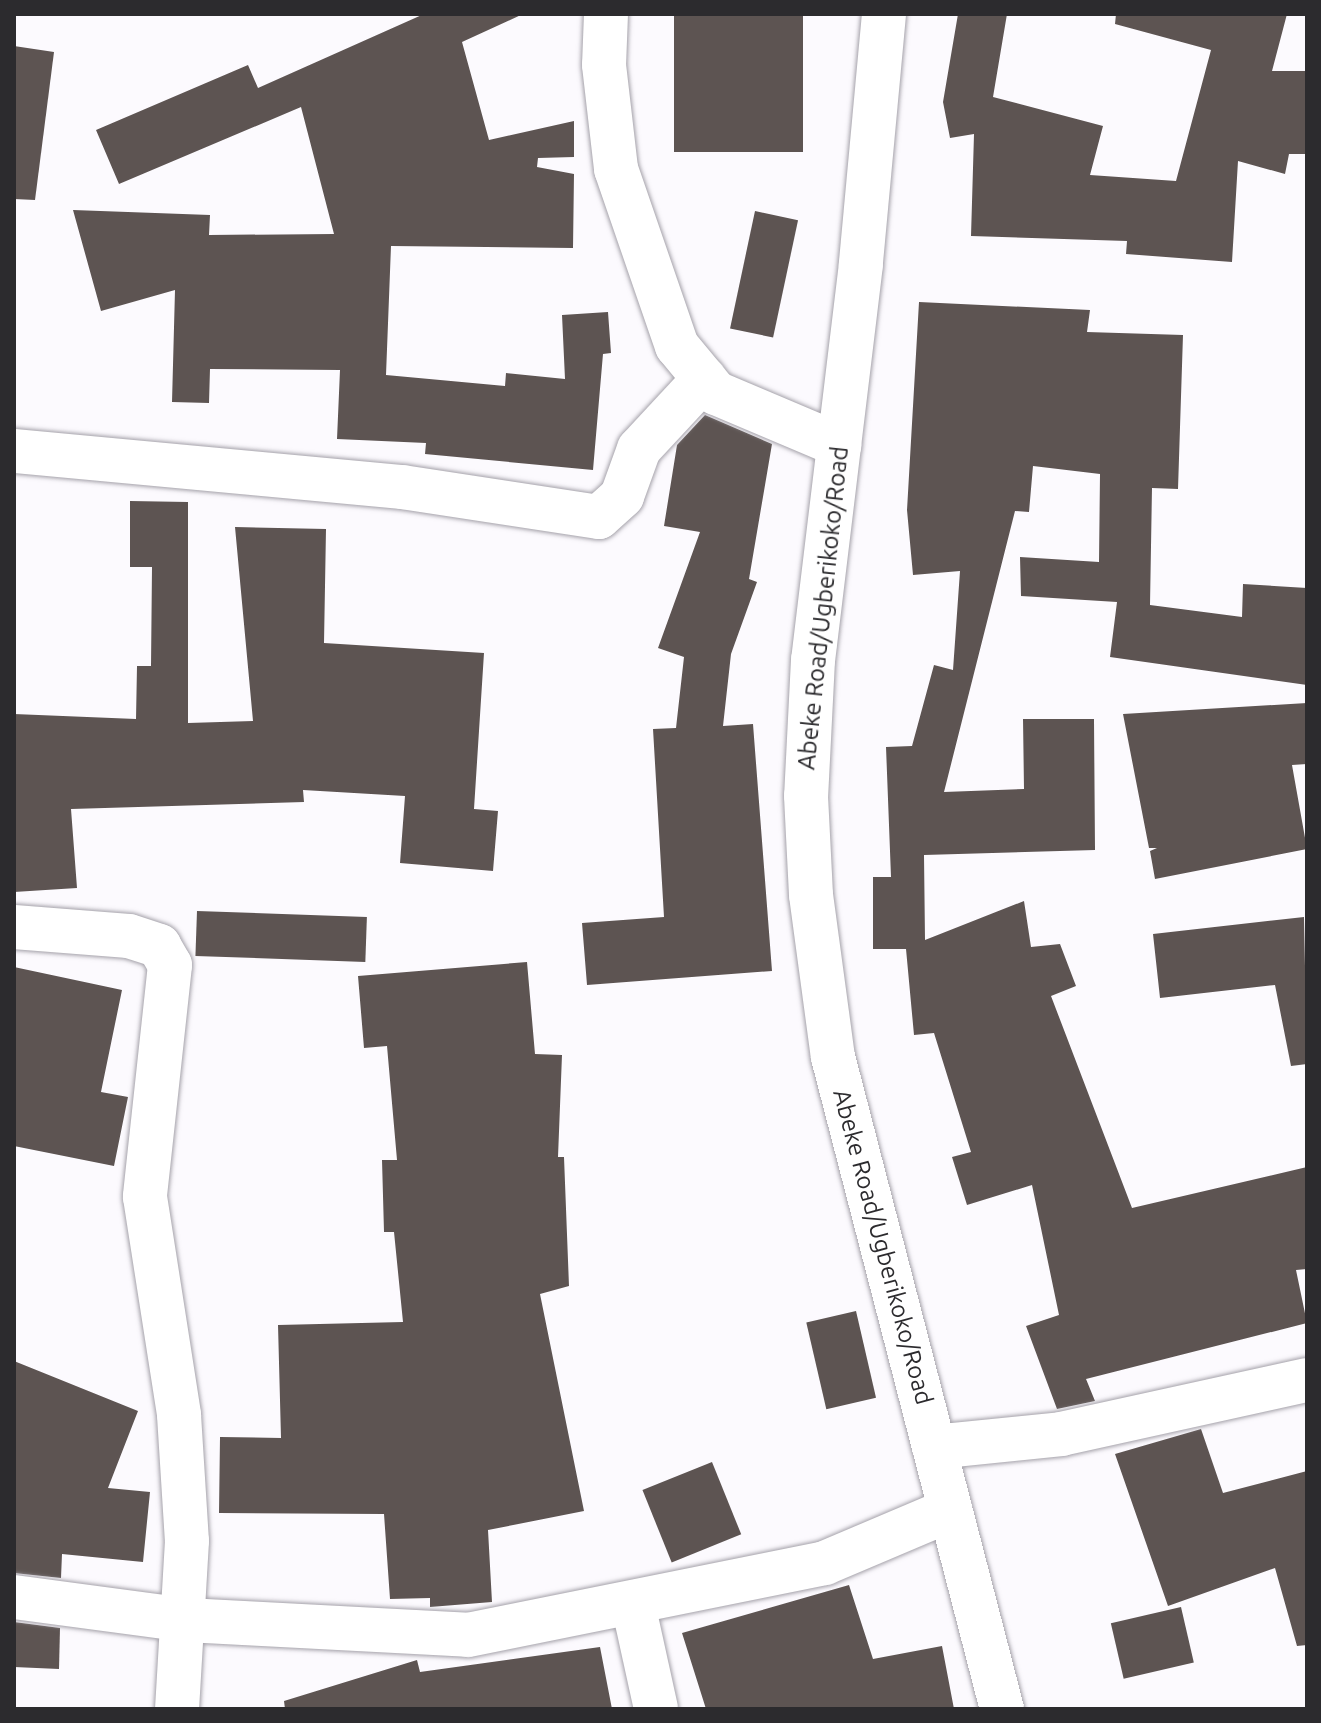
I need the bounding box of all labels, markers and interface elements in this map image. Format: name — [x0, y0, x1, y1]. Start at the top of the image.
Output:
street label: Abeke Road/Ugberikoko/Road — [792, 445, 854, 771]
street label: Abeke Road/Ugberikoko/Road — [827, 1086, 939, 1408]

